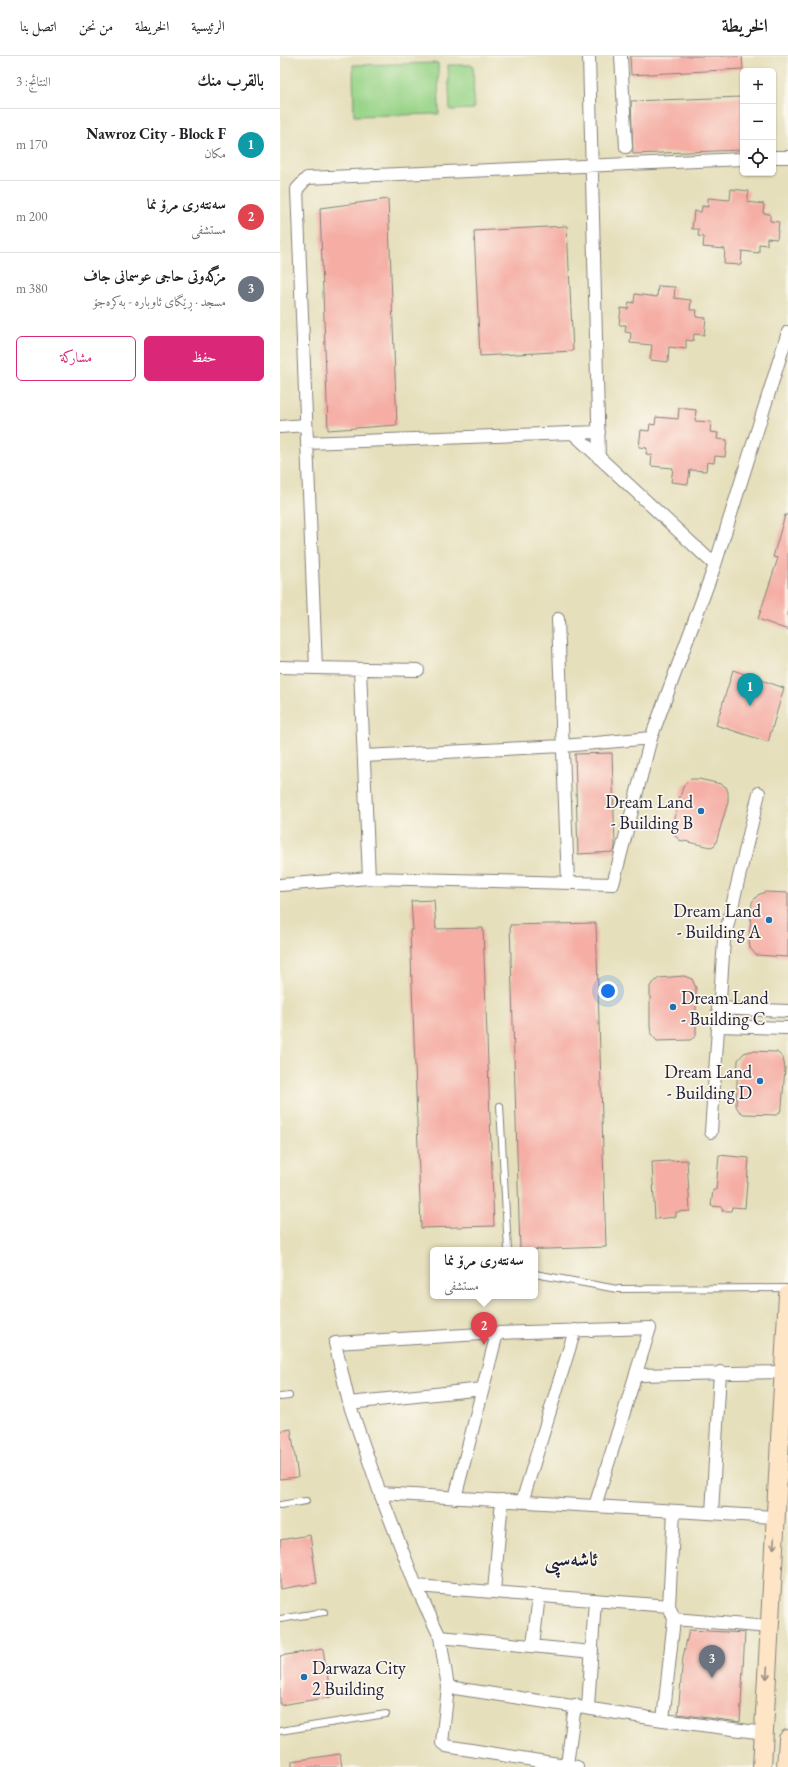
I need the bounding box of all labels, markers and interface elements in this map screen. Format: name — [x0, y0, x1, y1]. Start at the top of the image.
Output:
text: الخريطة — [722, 13, 768, 38]
text: اتصل بنا — [20, 17, 57, 35]
text: من نحن — [79, 17, 113, 35]
text: الخريطة — [135, 17, 169, 35]
text: الرئيسية — [191, 17, 225, 35]
map controls — [740, 68, 776, 176]
button: + — [740, 68, 776, 104]
text: بالقرب منك — [197, 69, 264, 91]
text: النتائج: 3 — [16, 73, 51, 90]
button: − — [740, 104, 776, 140]
text: Nawroz City - Block F — [86, 124, 226, 143]
text: 170 m — [16, 136, 47, 153]
text: 1 — [248, 136, 254, 153]
button: locate — [740, 140, 776, 176]
text: مكان — [204, 145, 226, 162]
text: سەنتەرى مرۆ نما — [147, 194, 226, 213]
text: 200 m — [16, 208, 47, 225]
text: 2 — [248, 208, 254, 225]
text: مستشفى — [191, 221, 226, 238]
text: مزگەوتی حاجی عوسمانی جاف — [83, 266, 226, 285]
text: 380 m — [16, 280, 47, 297]
text: 3 — [248, 280, 254, 297]
text: مسجد · ڕێگای ئاوبارە - بەکرەجۆ — [93, 293, 226, 310]
button: مشاركة — [16, 336, 136, 381]
button: حفظ — [144, 336, 264, 381]
pin: 1 — [737, 673, 763, 706]
place label: Dream Land - Building B — [605, 790, 694, 834]
marker: Dream Land - Building B — [696, 806, 706, 816]
place label: Dream Land - Building A — [673, 899, 762, 943]
marker: Dream Land - Building A — [764, 915, 774, 925]
your location — [598, 981, 618, 1001]
place label: Dream Land - Building C — [681, 986, 770, 1030]
marker: Dream Land - Building C — [668, 1002, 678, 1012]
place label: Dream Land - Building D — [664, 1060, 753, 1104]
marker: Dream Land - Building D — [755, 1076, 765, 1086]
popup — [430, 1247, 538, 1299]
text: سەنتەرى مرۆ نما — [444, 1250, 524, 1269]
text: مستشفى — [444, 1277, 479, 1294]
pin: 2 — [471, 1312, 497, 1345]
one-way arrow — [770, 1536, 778, 1549]
district label: ئاشەسپی — [544, 1546, 599, 1578]
pin: 3 — [699, 1645, 725, 1678]
place label: Darwaza City 2 Building — [312, 1656, 406, 1700]
one-way arrow — [764, 1666, 771, 1679]
marker: Darwaza City 2 Building — [299, 1672, 309, 1682]

